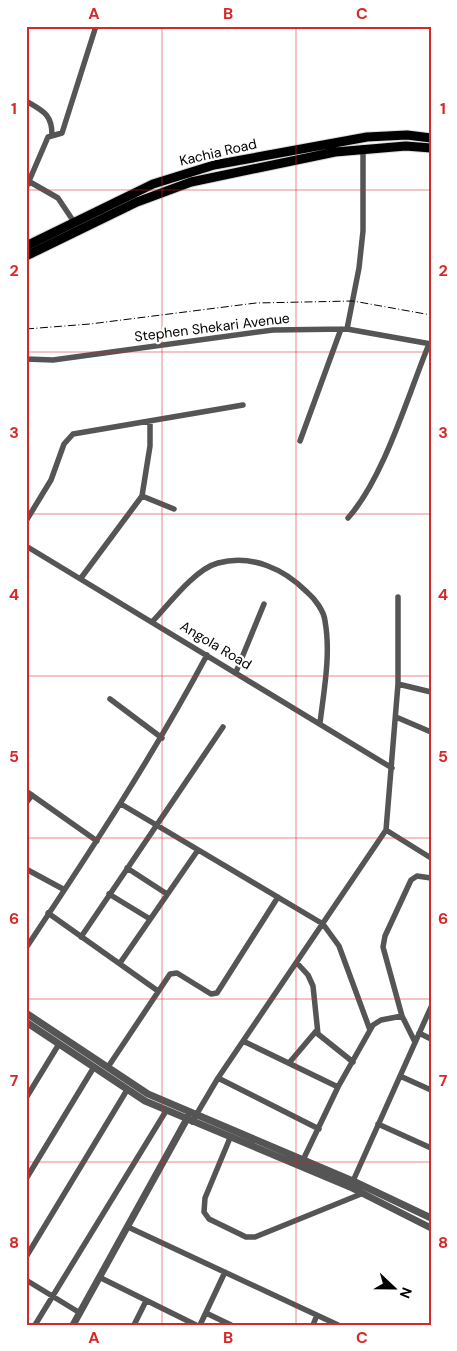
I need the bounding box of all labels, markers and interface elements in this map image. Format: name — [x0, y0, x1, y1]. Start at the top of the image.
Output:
text: A — [88, 3, 100, 24]
text: B — [223, 3, 233, 24]
text: C — [356, 3, 368, 24]
text: 1 — [11, 98, 17, 119]
text: 1 — [440, 98, 446, 119]
street label: Kachia Road — [178, 134, 258, 170]
text: 2 — [9, 260, 19, 281]
text: 2 — [438, 260, 448, 281]
street label: Stephen Shekari Avenue — [133, 309, 291, 345]
text: 3 — [9, 422, 19, 443]
text: 3 — [438, 422, 448, 443]
text: 4 — [9, 584, 19, 605]
text: 4 — [438, 584, 448, 605]
street label: Angola Road — [177, 617, 255, 673]
text: 5 — [9, 746, 19, 767]
text: 5 — [438, 746, 448, 767]
text: 6 — [9, 908, 19, 929]
text: 6 — [438, 908, 448, 929]
text: 7 — [10, 1070, 19, 1091]
text: 7 — [439, 1070, 448, 1091]
text: 8 — [9, 1232, 19, 1253]
text: 8 — [438, 1232, 448, 1253]
north arrow — [370, 1264, 420, 1314]
text: N — [396, 1285, 416, 1301]
text: A — [88, 1327, 100, 1348]
text: B — [223, 1327, 233, 1348]
text: C — [356, 1327, 368, 1348]

